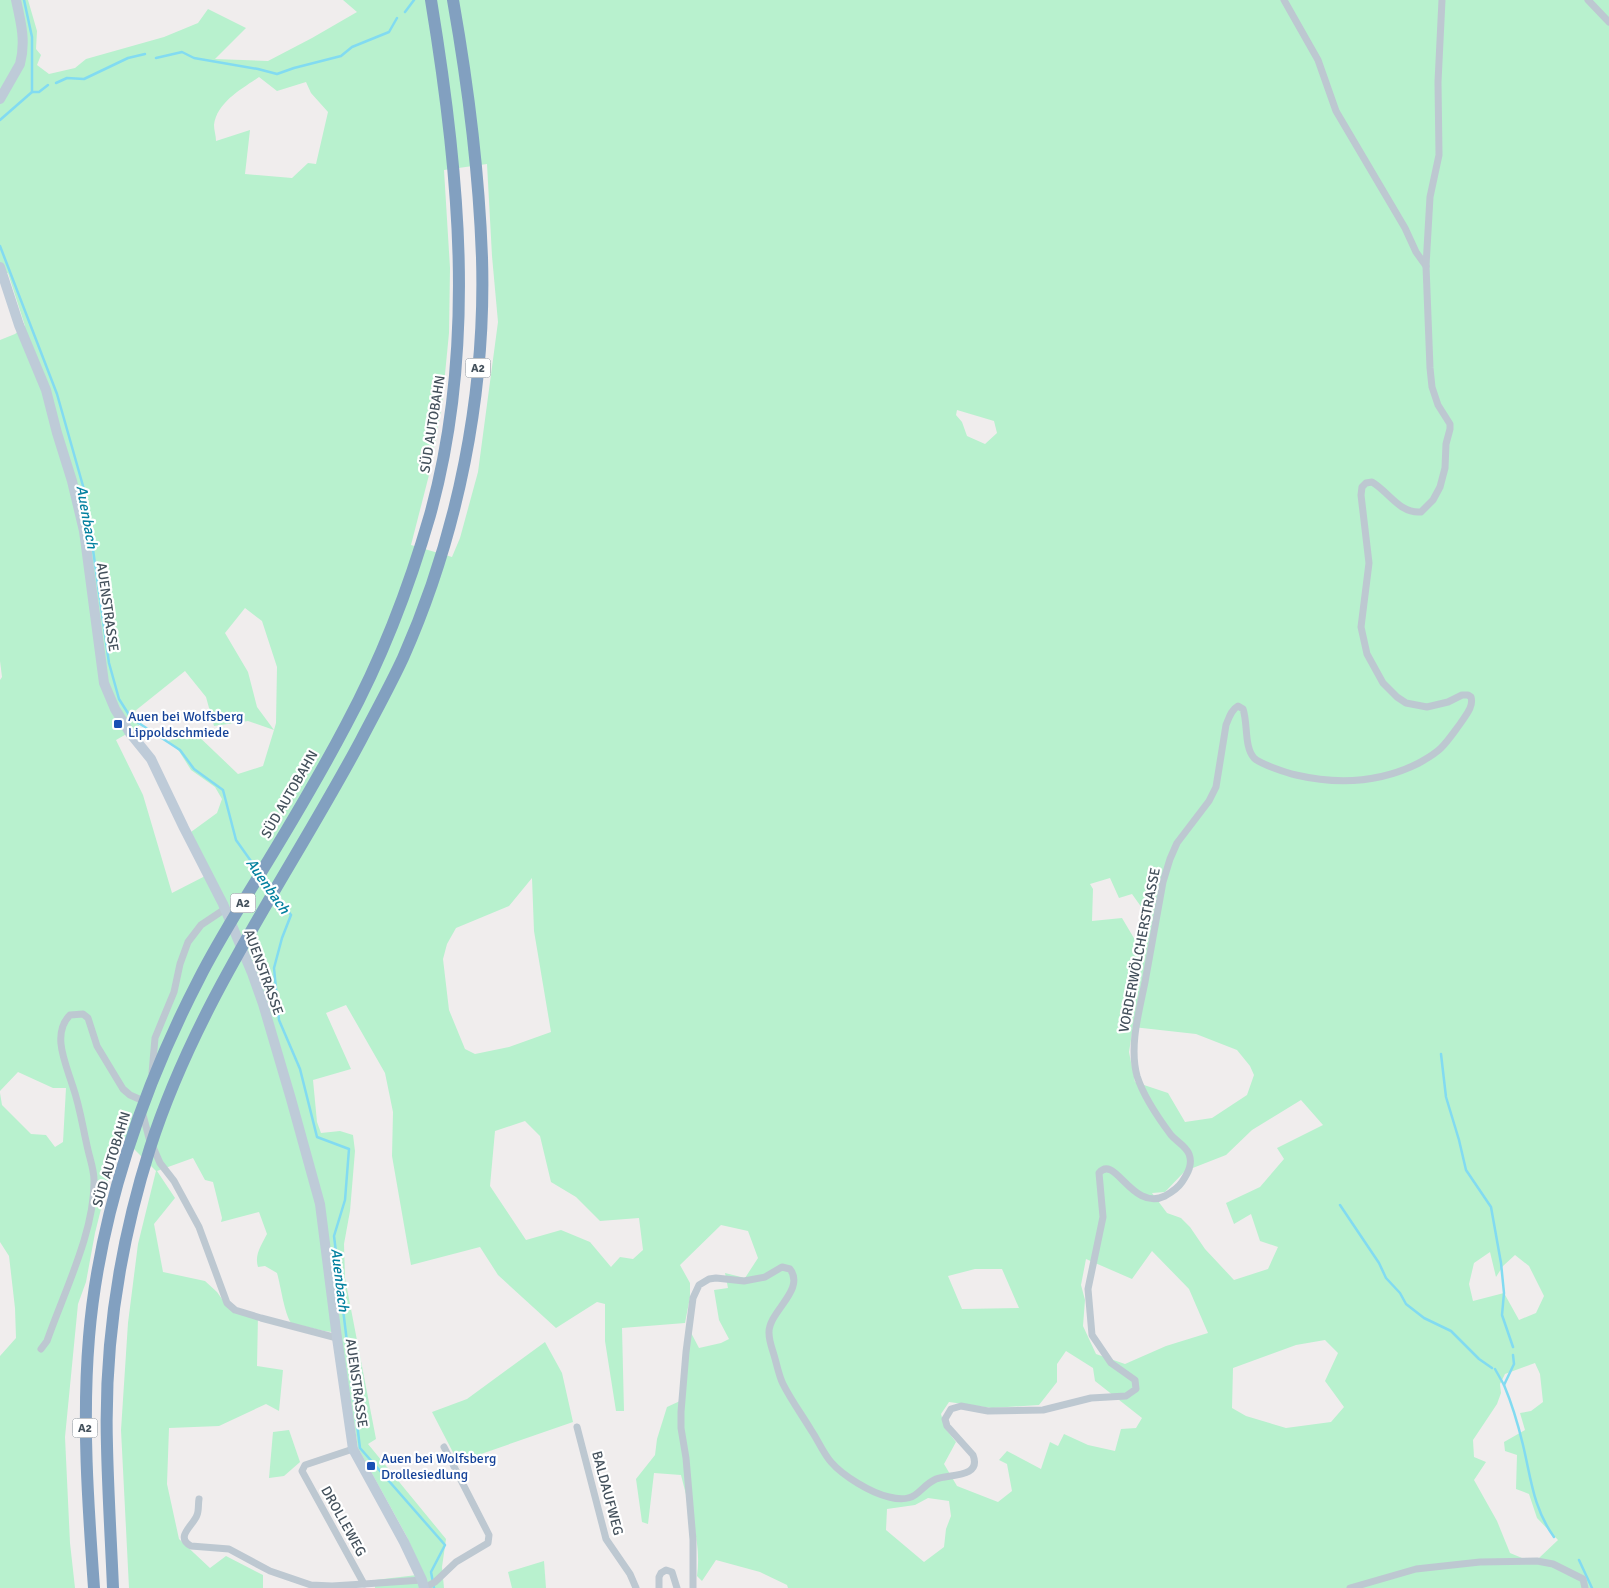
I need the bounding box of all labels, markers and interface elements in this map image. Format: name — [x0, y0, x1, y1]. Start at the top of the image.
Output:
road number: A2 — [466, 358, 490, 378]
street label: SÜD AUTOBAHN — [416, 374, 449, 474]
water label: Auenbach — [73, 484, 102, 551]
street label: AUENSTRASSE — [93, 561, 122, 653]
place label: Auen bei Wolfsberg Lippoldschmiede — [128, 708, 243, 741]
marker: Auen bei Wolfsberg Lippoldschmiede — [112, 718, 124, 730]
street label: SÜD AUTOBAHN — [257, 747, 321, 841]
water label: Auenbach — [242, 855, 294, 918]
street label: VORDERWÖLCHERSTRASSE — [1115, 866, 1164, 1034]
road number: A2 — [230, 894, 256, 912]
street label: AUENSTRASSE — [240, 927, 287, 1017]
street label: SÜD AUTOBAHN — [89, 1109, 134, 1209]
water label: Auenbach — [327, 1247, 353, 1313]
street label: AUENSTRASSE — [342, 1337, 371, 1429]
road number: A2 — [72, 1419, 98, 1438]
street label: BALDAUFWEG — [588, 1449, 627, 1537]
place label: Auen bei Wolfsberg Drollesiedlung — [381, 1450, 496, 1483]
marker: Auen bei Wolfsberg Drollesiedlung — [365, 1460, 377, 1472]
street label: DROLLEWEG — [317, 1483, 370, 1559]

